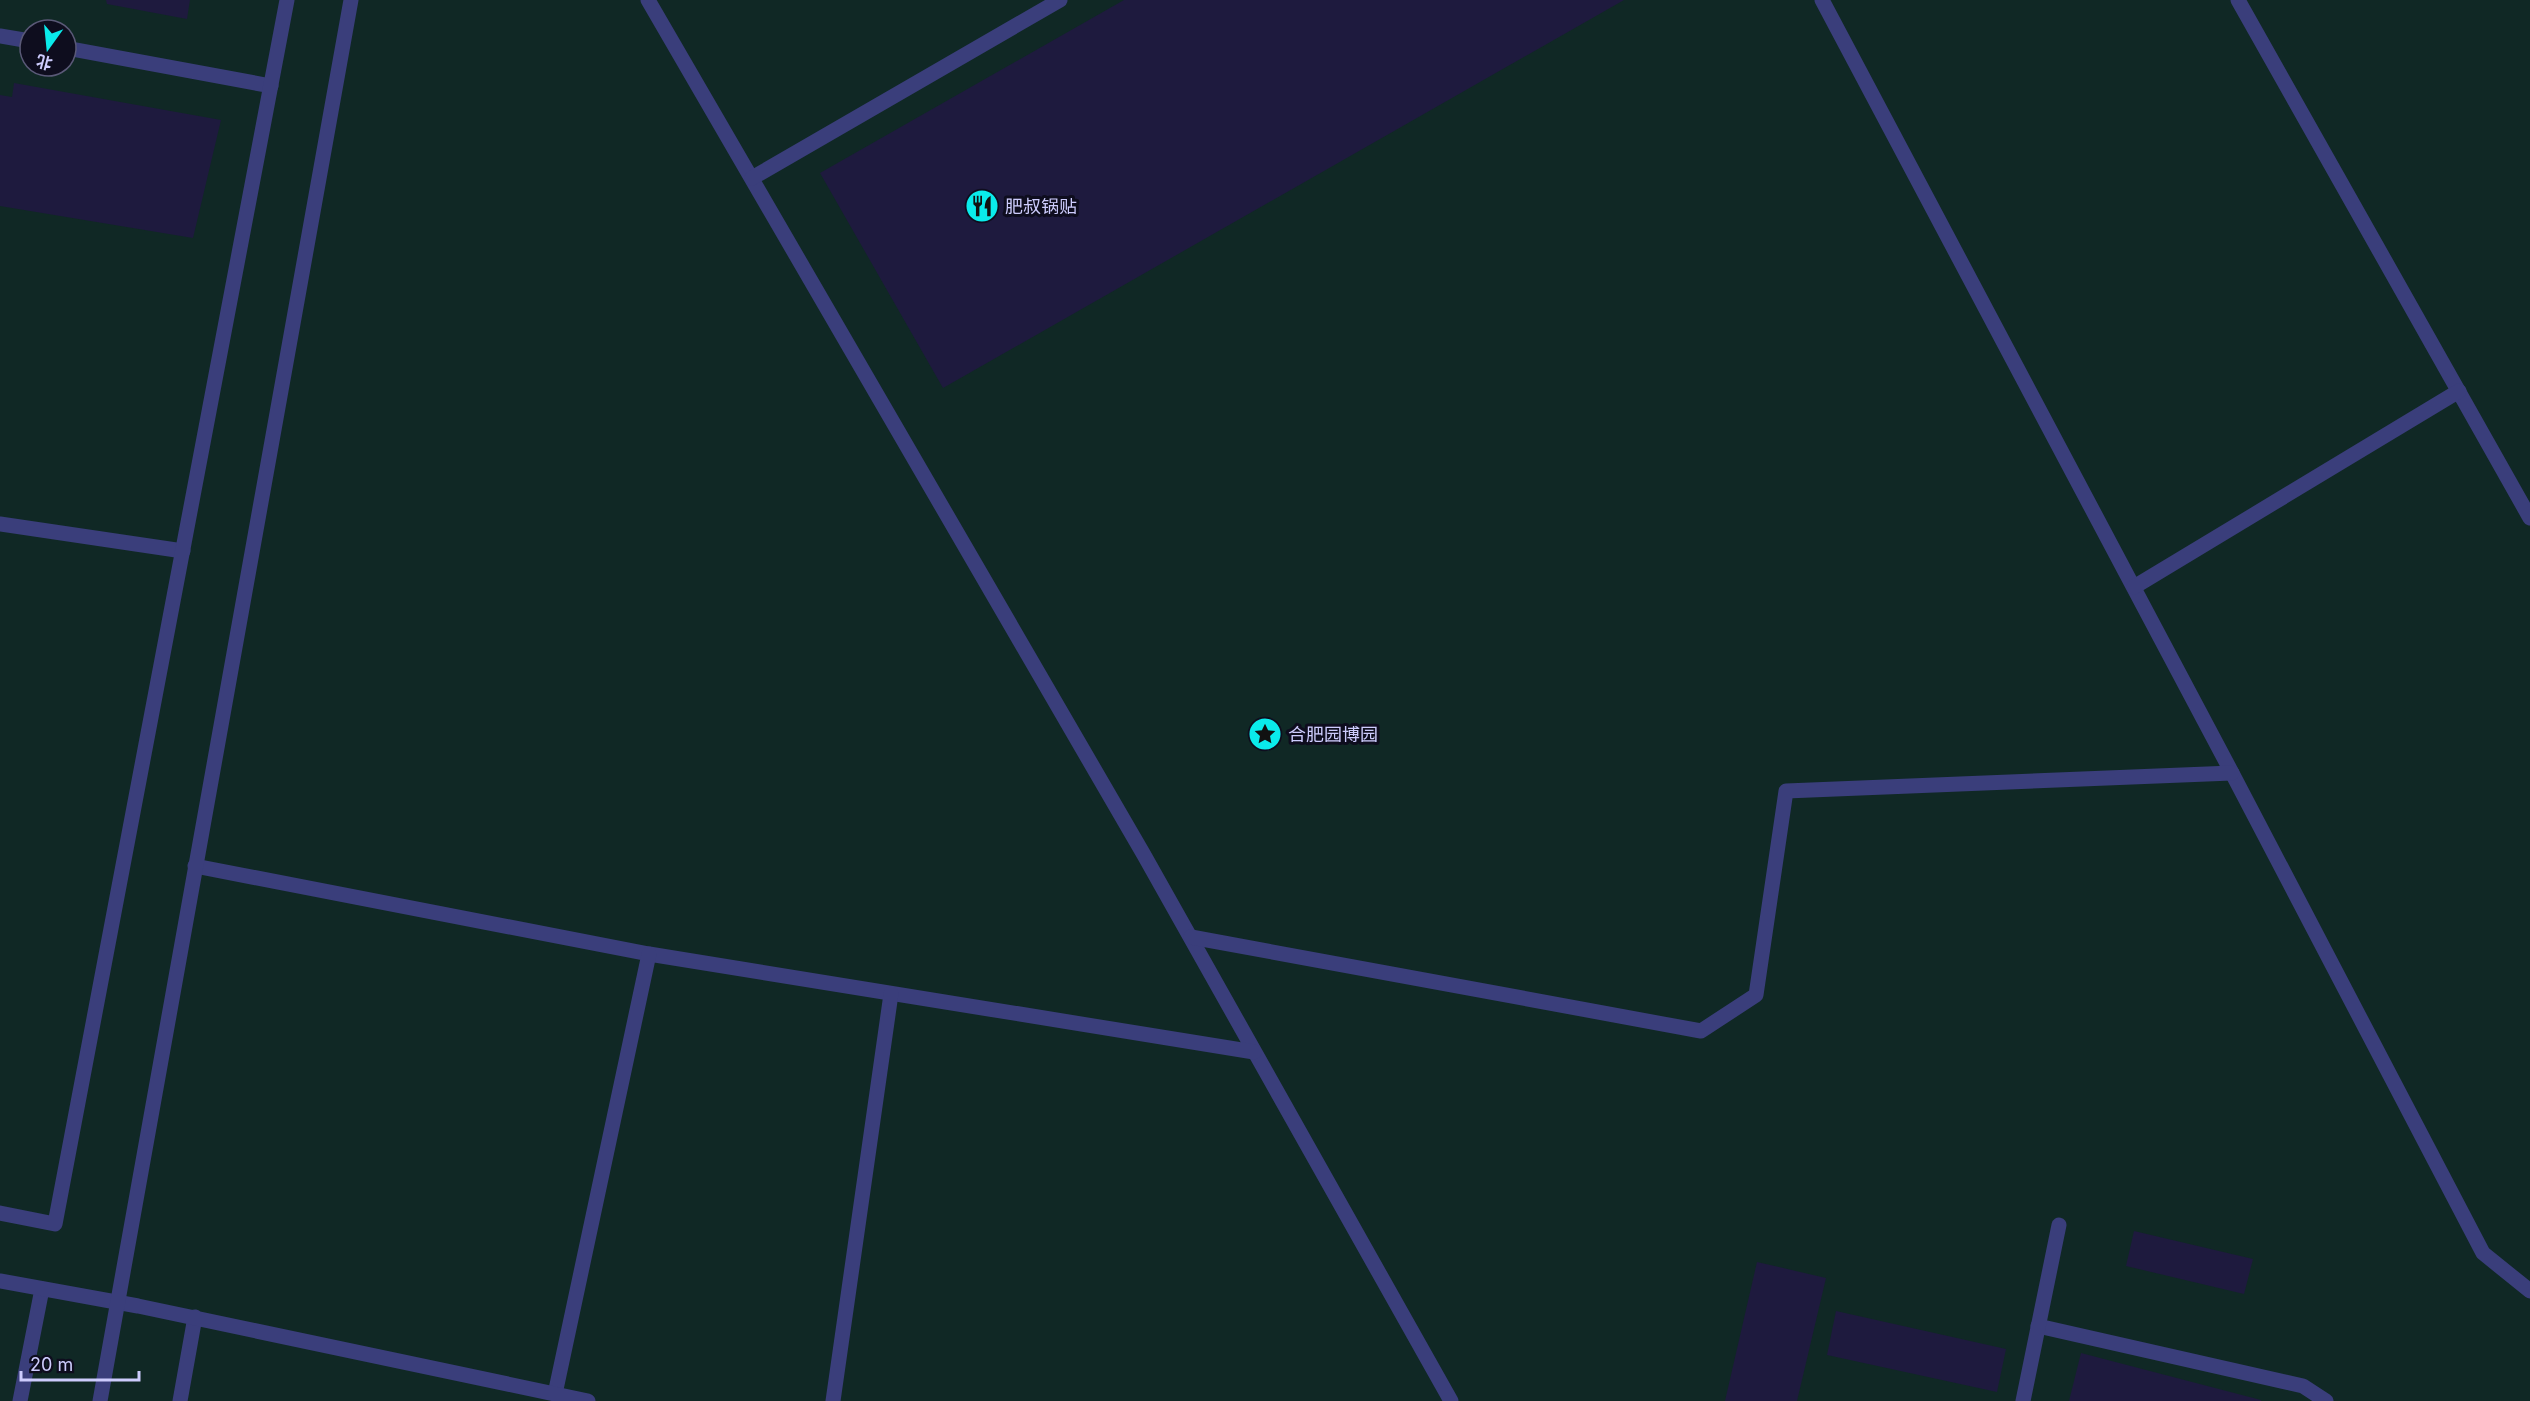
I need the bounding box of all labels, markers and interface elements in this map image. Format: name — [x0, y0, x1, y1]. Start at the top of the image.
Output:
north arrow — [18, 18, 78, 78]
text: 北 — [34, 51, 54, 74]
restaurant icon: 肥叔锅贴 — [964, 188, 1000, 224]
place label: 肥叔锅贴 — [1005, 196, 1077, 217]
place icon: 合肥园博园 — [1247, 716, 1283, 752]
place label: 合肥园博园 — [1288, 724, 1378, 745]
scale bar — [21, 1344, 140, 1382]
text: 20 m — [30, 1354, 73, 1375]

